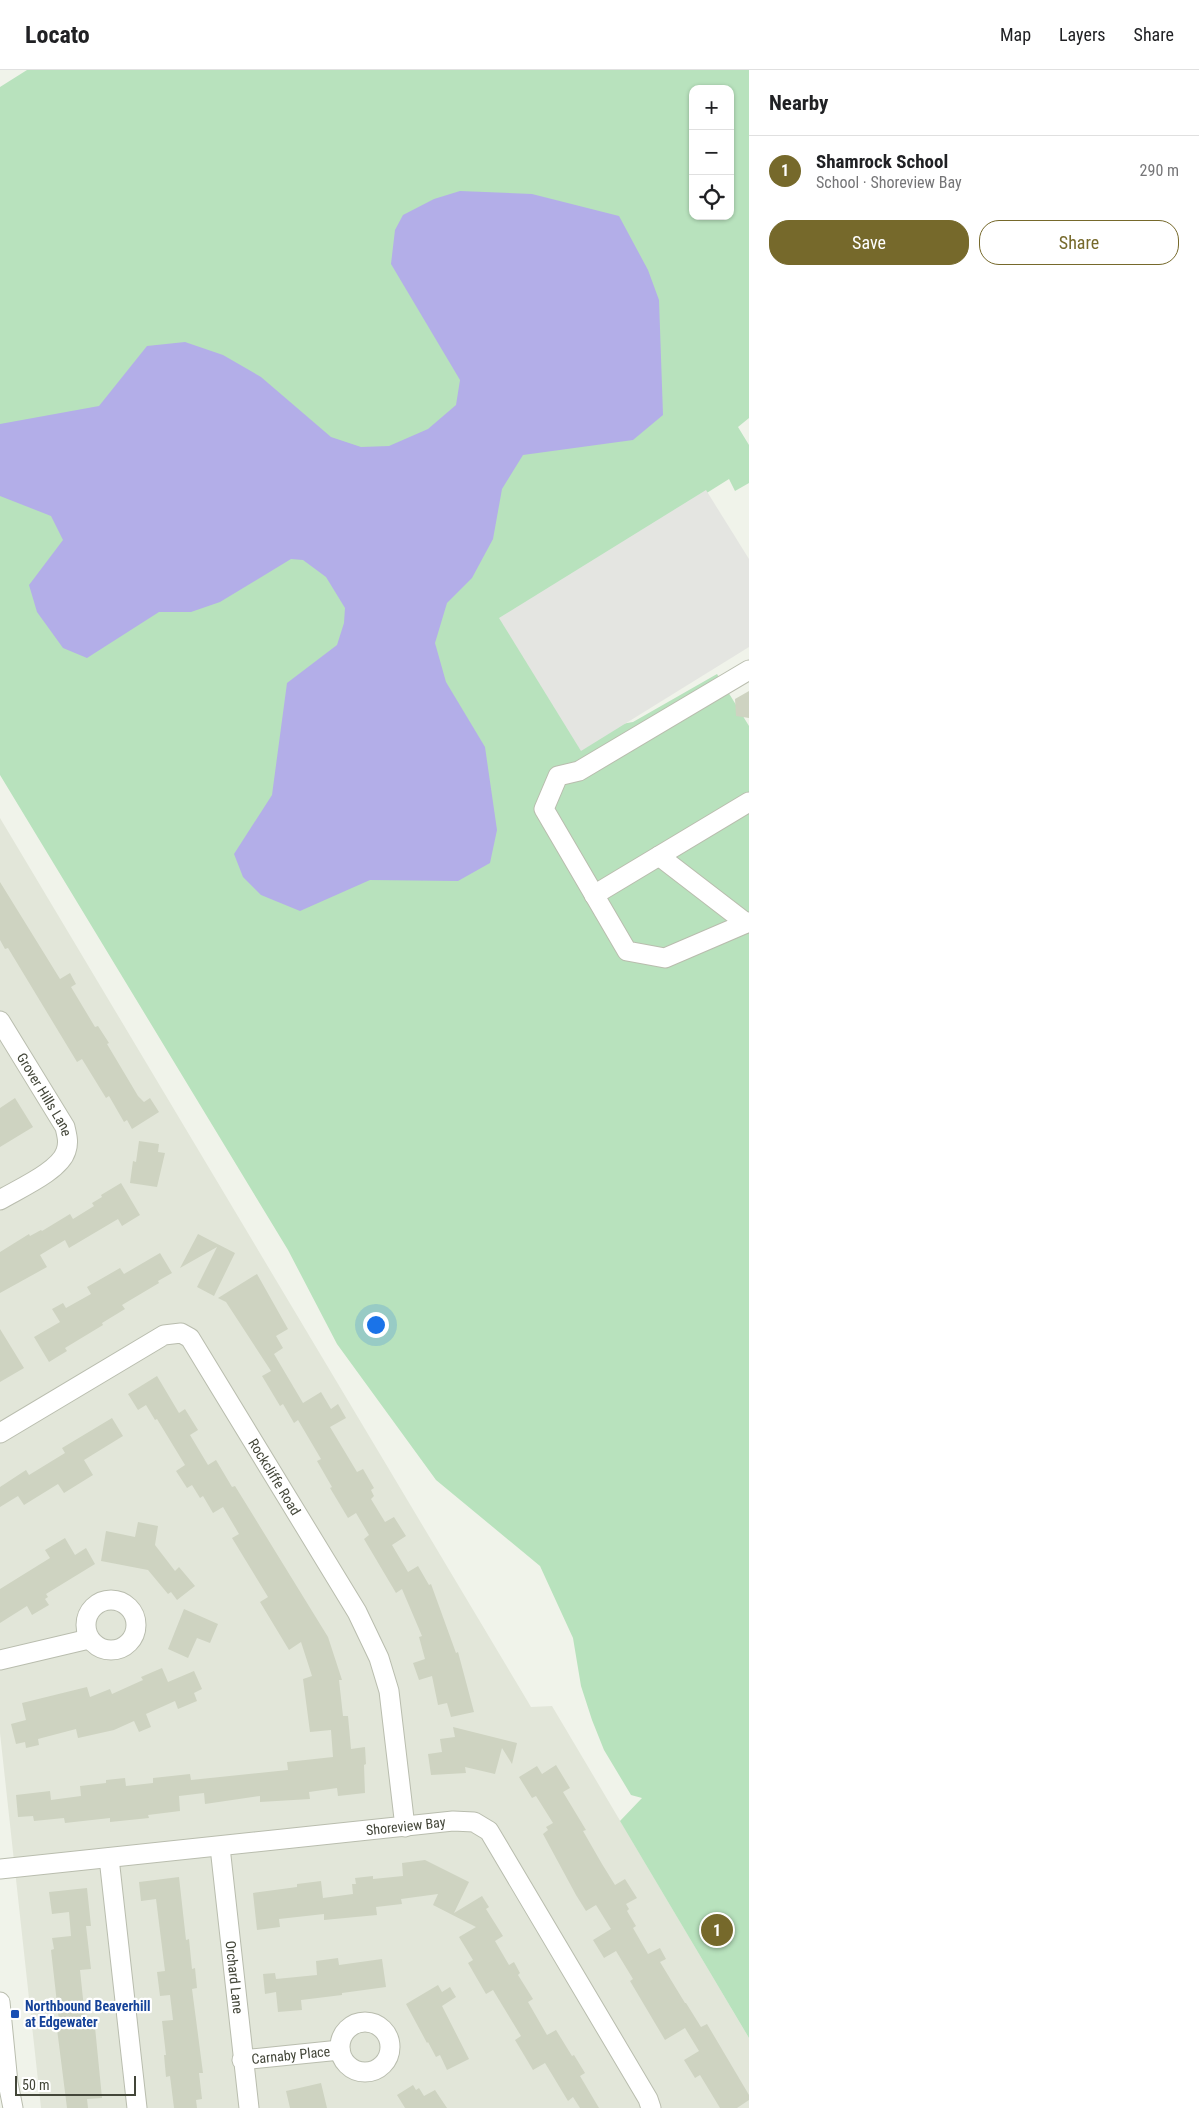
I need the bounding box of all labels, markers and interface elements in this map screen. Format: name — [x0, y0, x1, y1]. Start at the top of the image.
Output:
text: Locato — [25, 21, 90, 49]
text: Map — [1000, 24, 1031, 45]
text: Layers — [1059, 24, 1106, 45]
text: Share — [1134, 24, 1174, 45]
map controls — [689, 85, 734, 220]
button: + — [689, 85, 734, 130]
text: Nearby — [769, 91, 828, 115]
button: − — [689, 130, 734, 175]
text: Shamrock School — [816, 150, 948, 173]
text: 1 — [781, 161, 789, 180]
text: 290 m — [1140, 161, 1179, 180]
text: School · Shoreview Bay — [816, 173, 962, 192]
button: locate — [689, 175, 734, 220]
button: Save — [769, 220, 969, 265]
button: Share — [979, 220, 1179, 265]
street label: Grover Hills Lane — [14, 1050, 75, 1138]
your location — [363, 1312, 389, 1338]
street label: Rockcliffe Road — [245, 1436, 304, 1518]
street label: Shoreview Bay — [365, 1814, 446, 1838]
pin: 1 — [701, 1911, 733, 1949]
street label: Orchard Lane — [222, 1940, 247, 2015]
place label: Northbound Beaverhill at Edgewater — [25, 1998, 151, 2030]
marker: Northbound Beaverhill at Edgewater — [9, 2008, 21, 2020]
street label: Carnaby Place — [251, 2043, 331, 2067]
scale bar — [15, 2073, 136, 2096]
text: 50 m — [22, 2077, 50, 2093]

